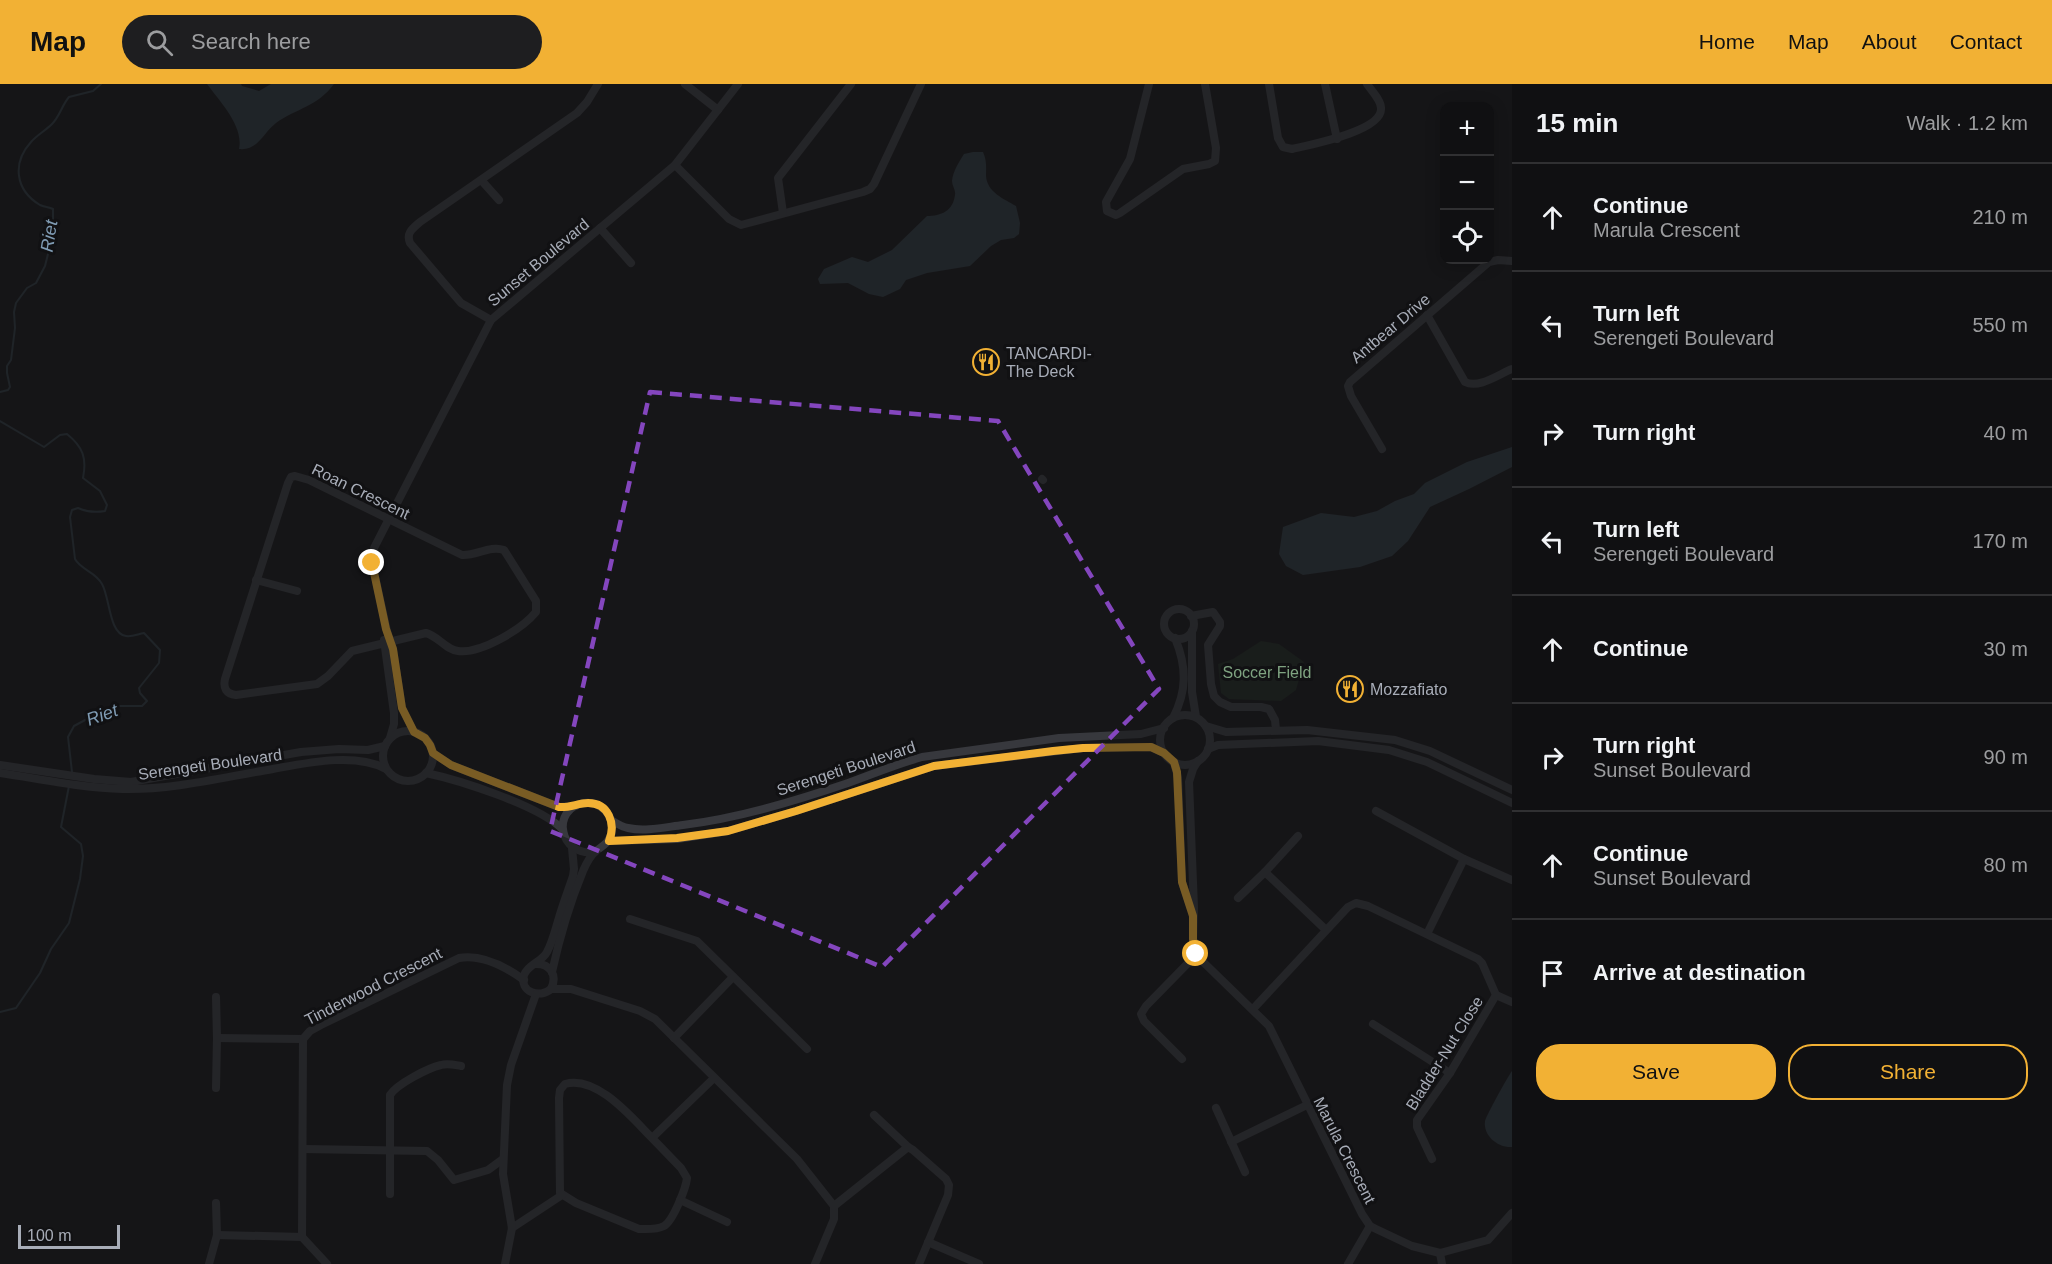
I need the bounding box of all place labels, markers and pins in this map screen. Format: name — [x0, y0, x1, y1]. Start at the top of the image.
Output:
place label: TANCARDI- The Deck — [1006, 345, 1092, 380]
restaurant icon: TANCARDI- The Deck — [971, 347, 1001, 377]
restaurant icon: Mozzafiato — [1335, 674, 1365, 704]
place label: Mozzafiato — [1370, 681, 1447, 698]

